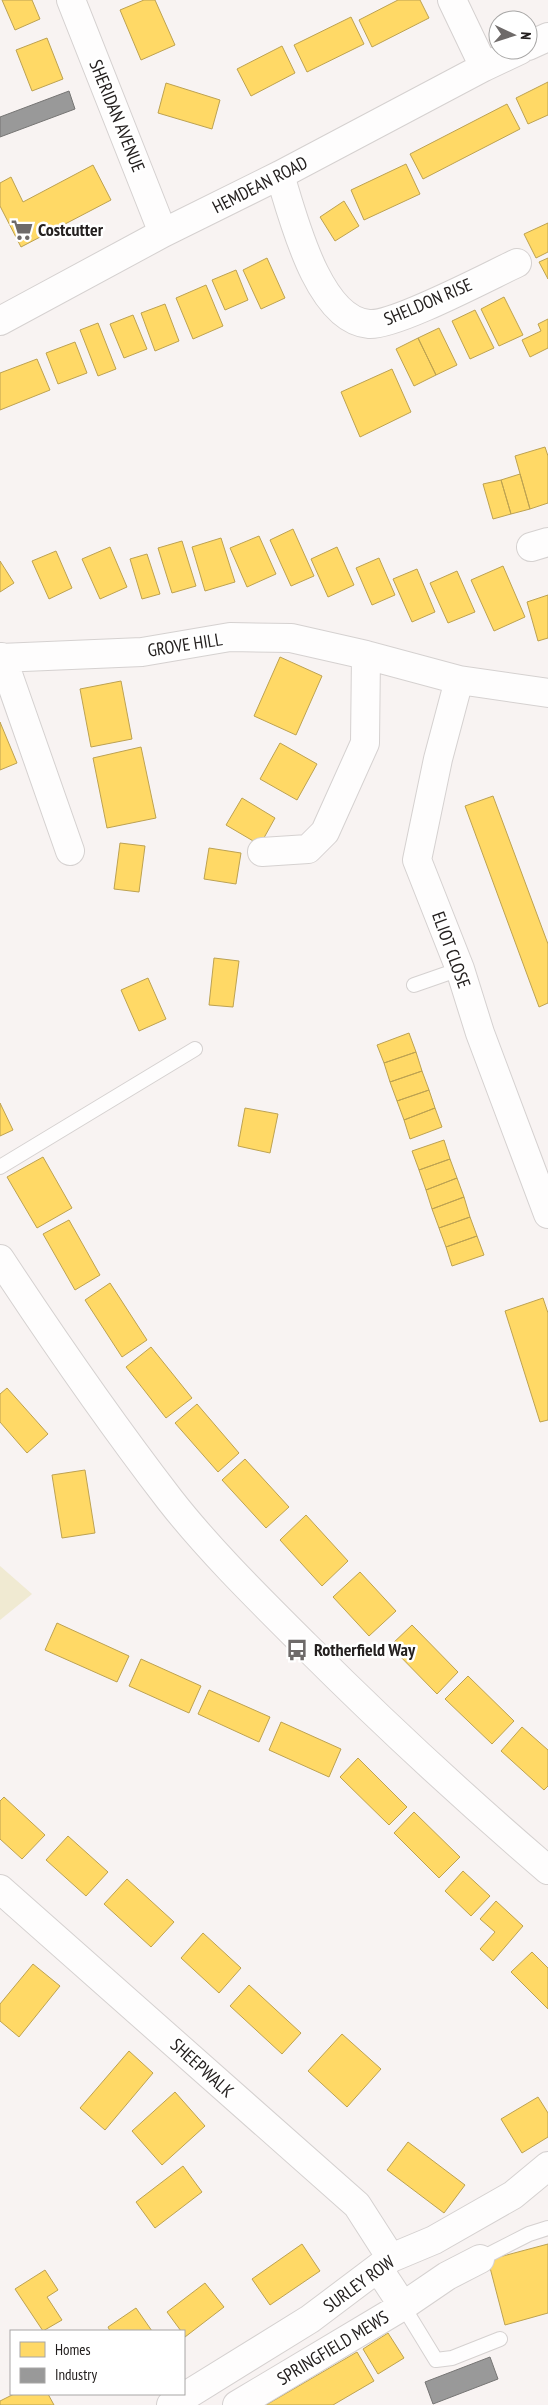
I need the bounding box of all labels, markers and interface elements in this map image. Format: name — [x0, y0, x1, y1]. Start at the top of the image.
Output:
north arrow — [488, 10, 538, 60]
text: N — [517, 32, 535, 40]
street label: SHERIDAN AVENUE — [84, 56, 150, 175]
street label: HEMDEAN ROAD — [208, 151, 311, 218]
supermarket icon: Costcutter — [9, 217, 35, 243]
place label: Costcutter — [38, 218, 104, 241]
street label: SHELDON RISE — [380, 273, 475, 330]
street label: GROVE HILL — [146, 627, 224, 662]
street label: ELIOT CLOSE — [427, 908, 476, 991]
bus stop icon: Rotherfield Way — [284, 1637, 310, 1663]
place label: Rotherfield Way — [314, 1638, 416, 1661]
street label: SHEEPWALK — [166, 2033, 239, 2102]
street label: SURLEY ROW — [319, 2250, 399, 2317]
street label: SPRINGFIELD MEWS — [273, 2305, 393, 2390]
legend — [10, 2330, 185, 2395]
text: Homes — [55, 2340, 91, 2359]
text: Industry — [55, 2365, 97, 2384]

